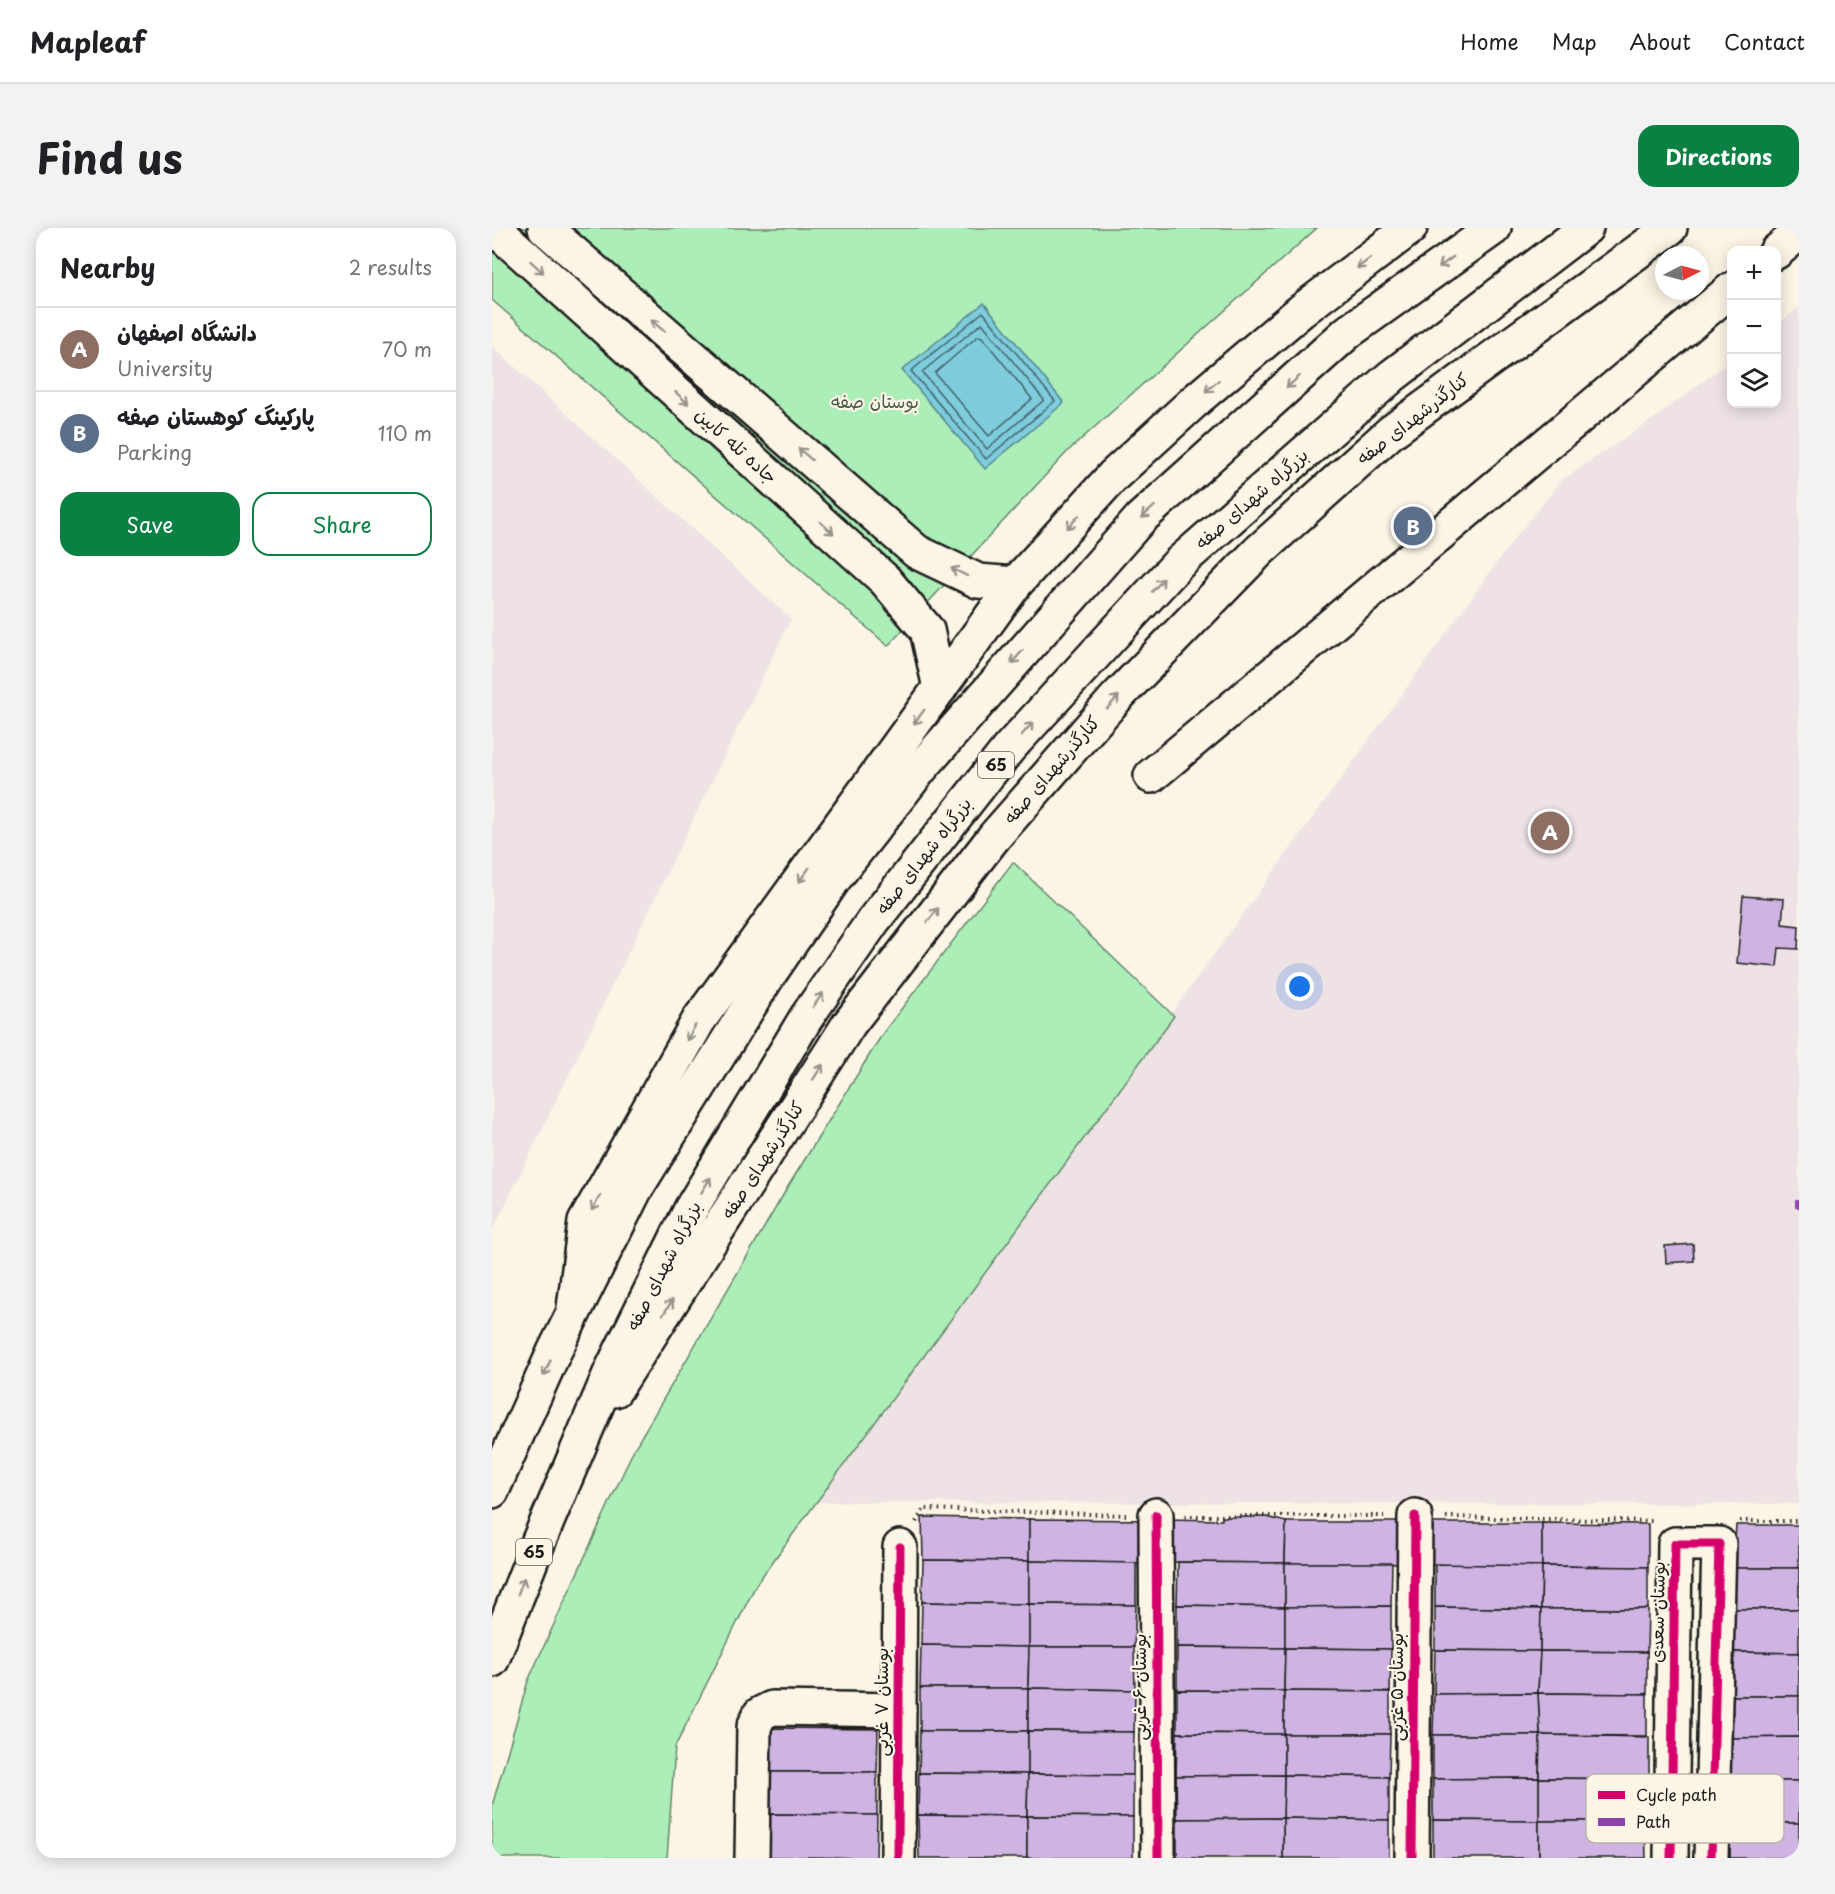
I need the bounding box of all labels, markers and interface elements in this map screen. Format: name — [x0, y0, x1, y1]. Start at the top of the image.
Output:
text: Mapleaf — [30, 20, 146, 63]
text: Home — [1460, 25, 1519, 57]
text: Map — [1552, 25, 1597, 57]
text: About — [1630, 25, 1691, 57]
text: Contact — [1724, 25, 1805, 57]
text: Find us — [36, 125, 183, 188]
button: Directions — [1638, 125, 1799, 187]
north arrow — [1655, 246, 1709, 300]
map controls — [1727, 246, 1781, 408]
button: + — [1727, 246, 1781, 300]
text: Nearby — [60, 248, 155, 287]
text: 2 results — [349, 252, 432, 282]
one-way arrow — [1439, 256, 1455, 268]
one-way arrow — [1356, 257, 1372, 270]
one-way arrow — [530, 260, 545, 274]
button: − — [1727, 300, 1781, 354]
text: دانشگاه اصفهان — [117, 315, 257, 348]
one-way arrow — [651, 319, 666, 333]
text: A — [72, 334, 87, 364]
text: 70 m — [382, 334, 432, 364]
text: University — [117, 353, 213, 383]
button: layers — [1727, 354, 1781, 408]
street label: کنارگذرشهدای صفه — [1350, 365, 1474, 470]
one-way arrow — [1286, 375, 1301, 389]
one-way arrow — [1205, 379, 1220, 393]
park label: بوستان صفه — [831, 387, 919, 414]
one-way arrow — [675, 391, 690, 405]
text: پارکینگ کوهستان صفه — [117, 399, 314, 432]
street label: جاده تله کابین — [690, 401, 784, 489]
text: B — [73, 418, 86, 448]
text: 110 m — [378, 418, 432, 448]
text: Parking — [117, 437, 192, 467]
street label: بزرگراه شهدای صفه — [1189, 441, 1313, 555]
one-way arrow — [798, 447, 813, 461]
button: Save — [60, 492, 240, 556]
button: Share — [252, 492, 432, 556]
pin: B — [1394, 504, 1432, 548]
one-way arrow — [1140, 505, 1155, 519]
one-way arrow — [1066, 514, 1080, 529]
one-way arrow — [820, 521, 835, 535]
one-way arrow — [950, 566, 968, 577]
one-way arrow — [1151, 578, 1165, 593]
one-way arrow — [1010, 649, 1024, 664]
one-way arrow — [1106, 694, 1120, 709]
one-way arrow — [913, 708, 925, 724]
street label: کنارگذرشهدای صفه — [996, 709, 1106, 829]
one-way arrow — [1020, 722, 1034, 737]
road number: 65 — [978, 752, 1014, 778]
street label: بزرگراه شهدای صفه — [868, 791, 977, 919]
pin: A — [1530, 808, 1570, 854]
one-way arrow — [798, 866, 811, 882]
one-way arrow — [927, 907, 940, 923]
your location — [1285, 972, 1314, 1001]
one-way arrow — [812, 992, 824, 1009]
one-way arrow — [685, 1024, 697, 1041]
one-way arrow — [812, 1064, 825, 1081]
street label: کنارگذرشهدای صفه — [713, 1095, 810, 1224]
one-way arrow — [700, 1177, 712, 1194]
one-way arrow — [589, 1194, 601, 1211]
street label: بزرگراه شهدای صفه — [618, 1196, 707, 1335]
one-way arrow — [662, 1299, 674, 1316]
one-way arrow — [541, 1358, 553, 1376]
road number: 65 — [516, 1539, 552, 1565]
street label: بوستان سعدی — [1642, 1561, 1671, 1663]
one-way arrow — [516, 1577, 527, 1596]
street label: بوستان ۶ غربی — [1125, 1633, 1152, 1741]
street label: بوستان ۵ غربی — [1382, 1633, 1409, 1741]
street label: بوستان ۷ غربی — [867, 1648, 894, 1756]
legend — [1586, 1774, 1784, 1843]
text: Cycle path — [1636, 1782, 1717, 1806]
text: Path — [1636, 1809, 1671, 1833]

